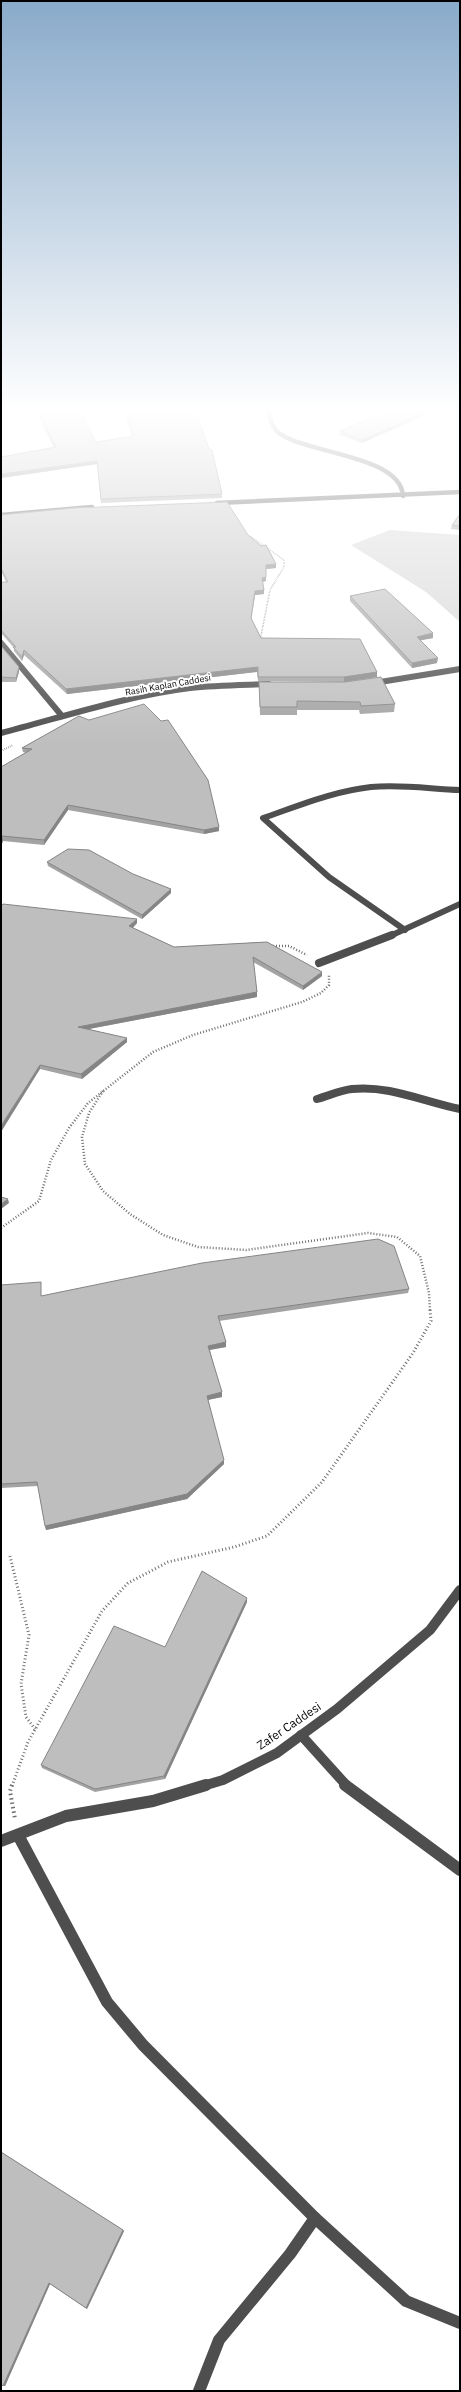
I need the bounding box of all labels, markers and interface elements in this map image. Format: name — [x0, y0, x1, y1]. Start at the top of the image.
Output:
street label: Rasih Kaplan Caddesi — [124, 672, 212, 697]
street label: Zafer Caddesi — [254, 1699, 324, 1753]

